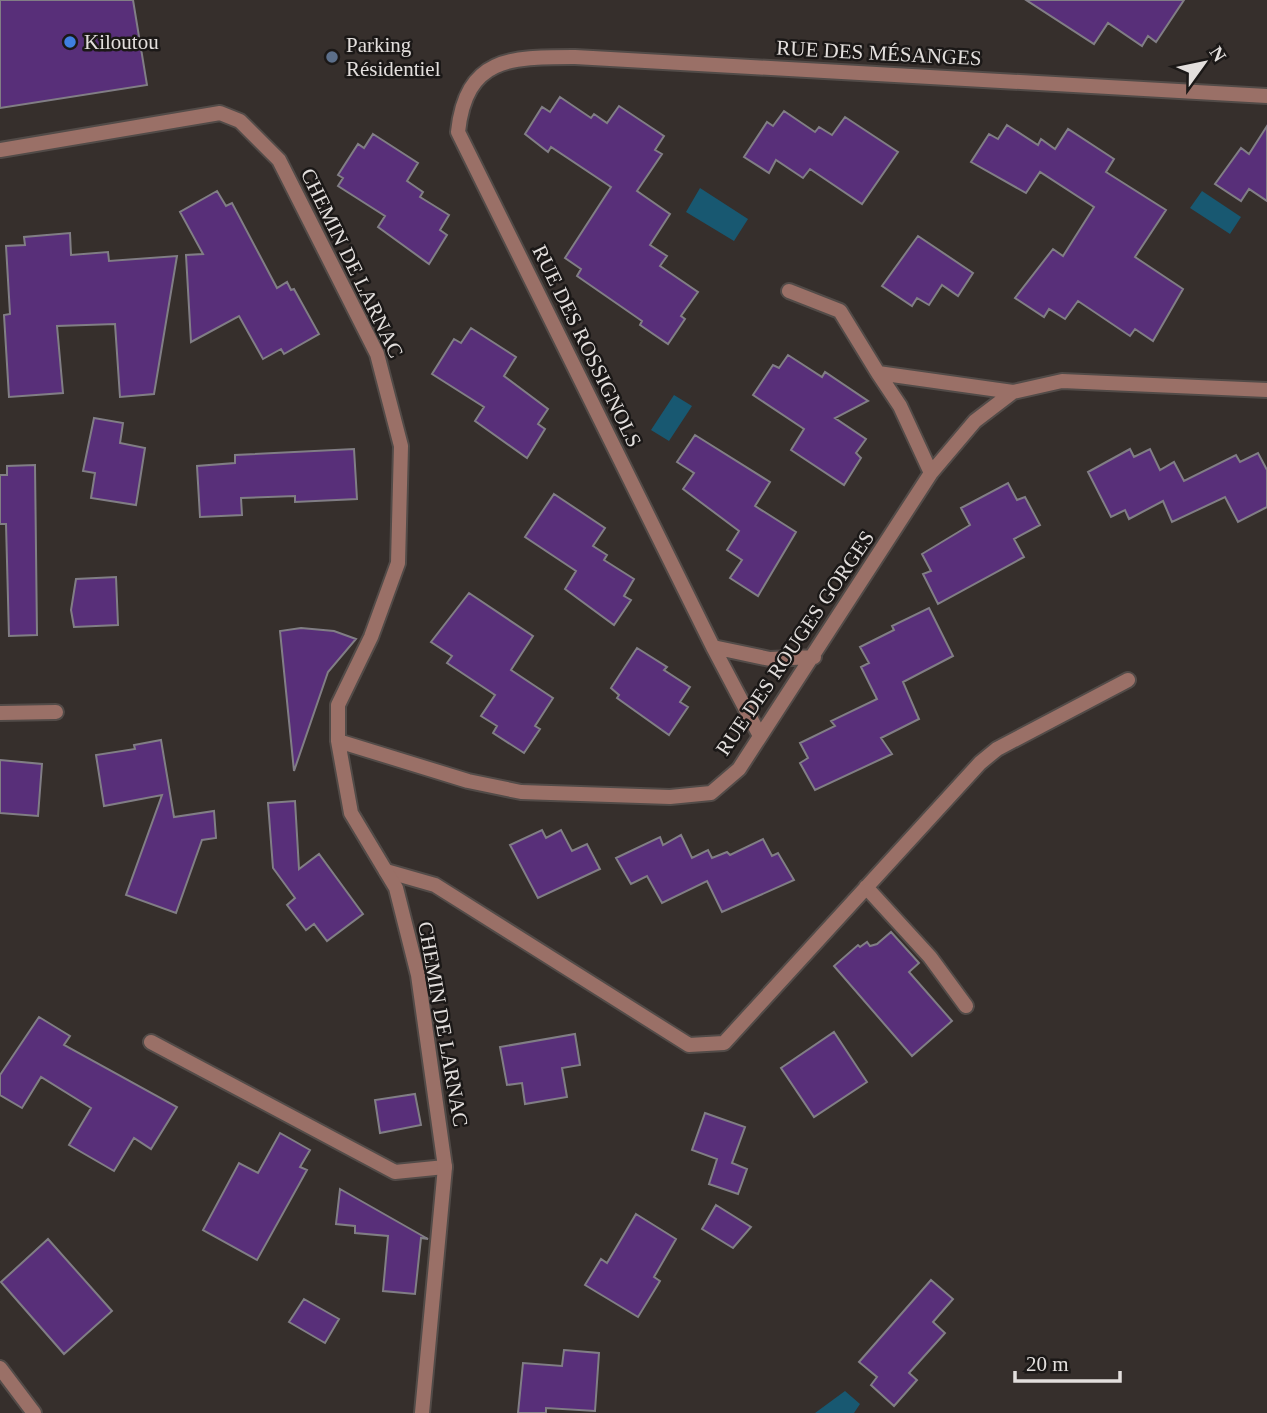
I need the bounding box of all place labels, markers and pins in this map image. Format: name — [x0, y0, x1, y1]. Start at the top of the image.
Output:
place label: Kiloutou — [84, 30, 159, 54]
place label: Parking Résidentiel — [346, 33, 441, 81]
marker: Kiloutou — [62, 34, 78, 50]
marker: Parking Résidentiel — [324, 49, 340, 65]

